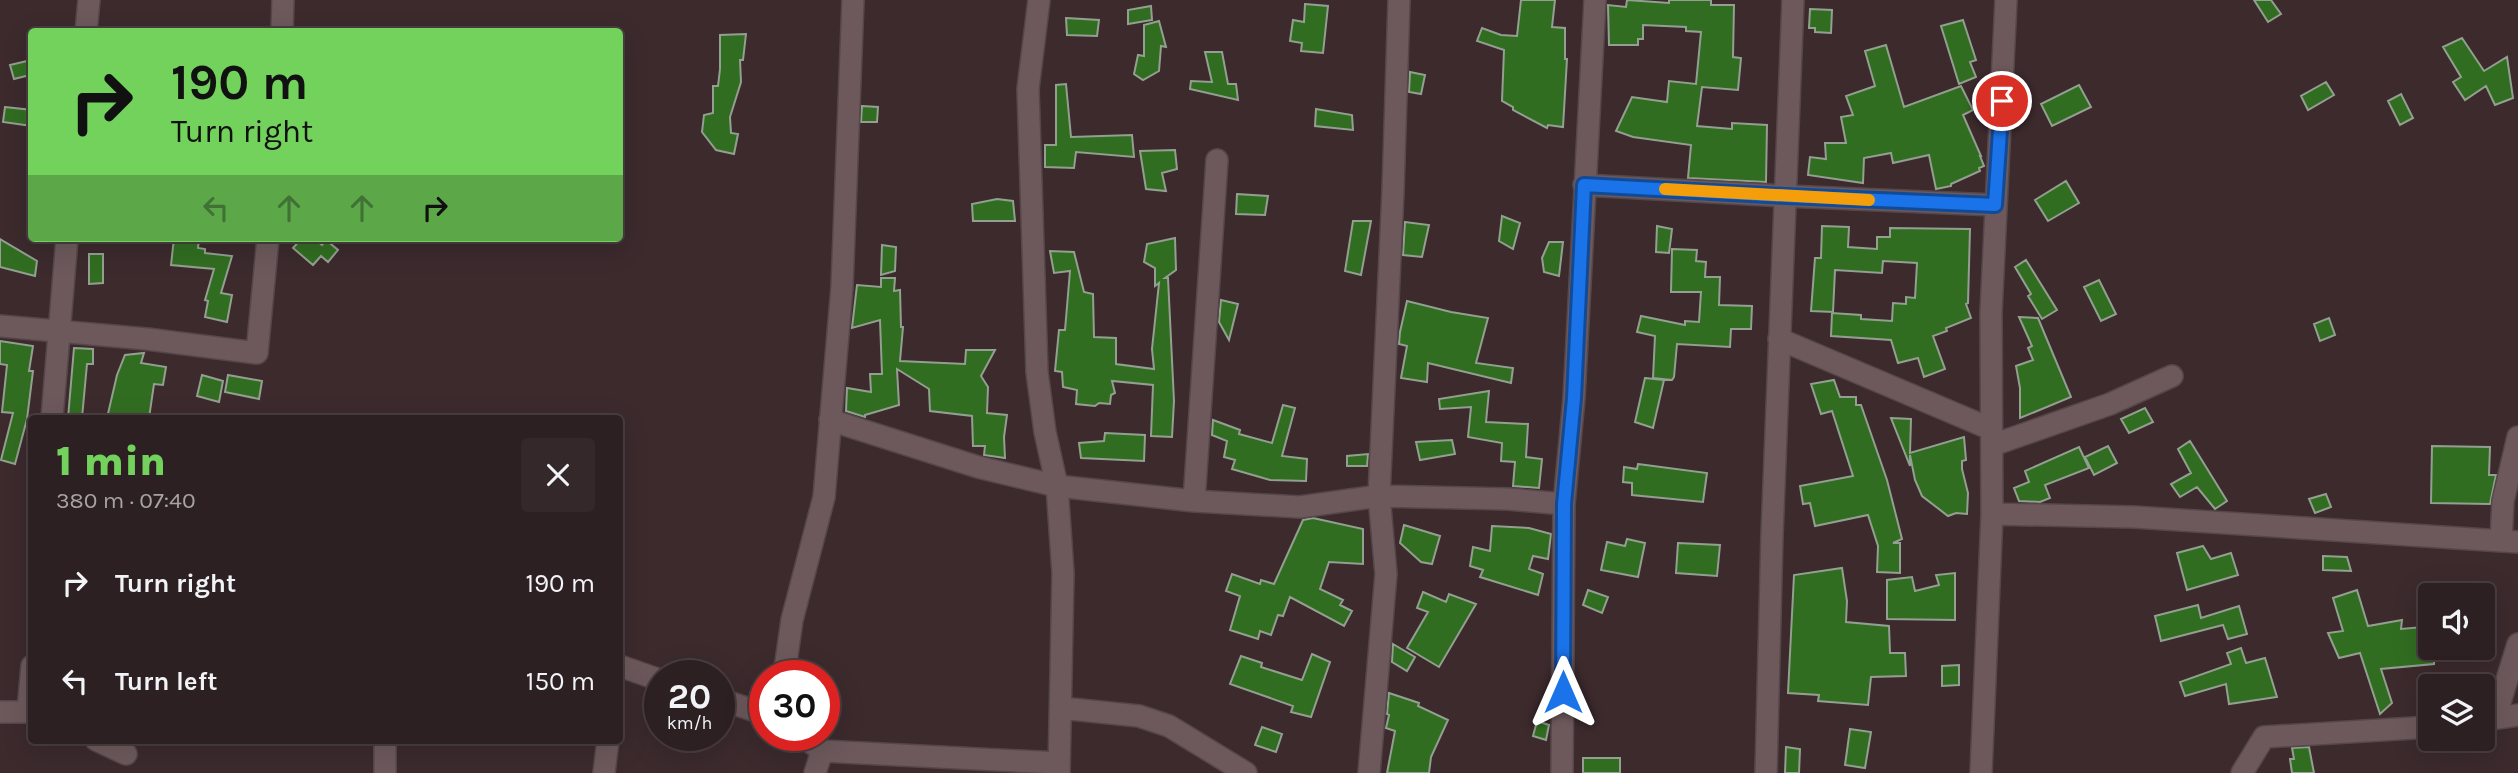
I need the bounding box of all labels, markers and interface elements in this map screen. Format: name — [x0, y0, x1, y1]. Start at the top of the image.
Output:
text: 190 m — [171, 54, 308, 111]
icon: right — [56, 56, 147, 147]
pin — [1972, 71, 2032, 131]
icon: arrive — [1983, 82, 2021, 120]
text: Turn right — [171, 113, 313, 150]
icon: left — [197, 189, 235, 227]
icon: ahead — [270, 189, 308, 227]
icon: ahead — [343, 189, 381, 227]
icon: right — [416, 189, 454, 227]
text: 1 min — [56, 436, 166, 486]
button: close — [521, 438, 595, 512]
text: 380 m · 07:40 — [56, 487, 196, 514]
icon: right — [56, 564, 94, 602]
text: Turn right — [115, 568, 236, 599]
text: 190 m — [525, 568, 595, 599]
map controls — [2418, 583, 2495, 751]
button: sound — [2418, 583, 2495, 660]
position arrow — [1526, 655, 1600, 729]
speed limit sign: 30 — [749, 660, 840, 751]
icon: left — [56, 662, 94, 700]
text: Turn left — [115, 666, 217, 697]
text: 150 m — [526, 666, 595, 697]
button: layers — [2418, 674, 2495, 751]
text: 20 — [668, 676, 711, 717]
text: km/h — [667, 712, 712, 734]

